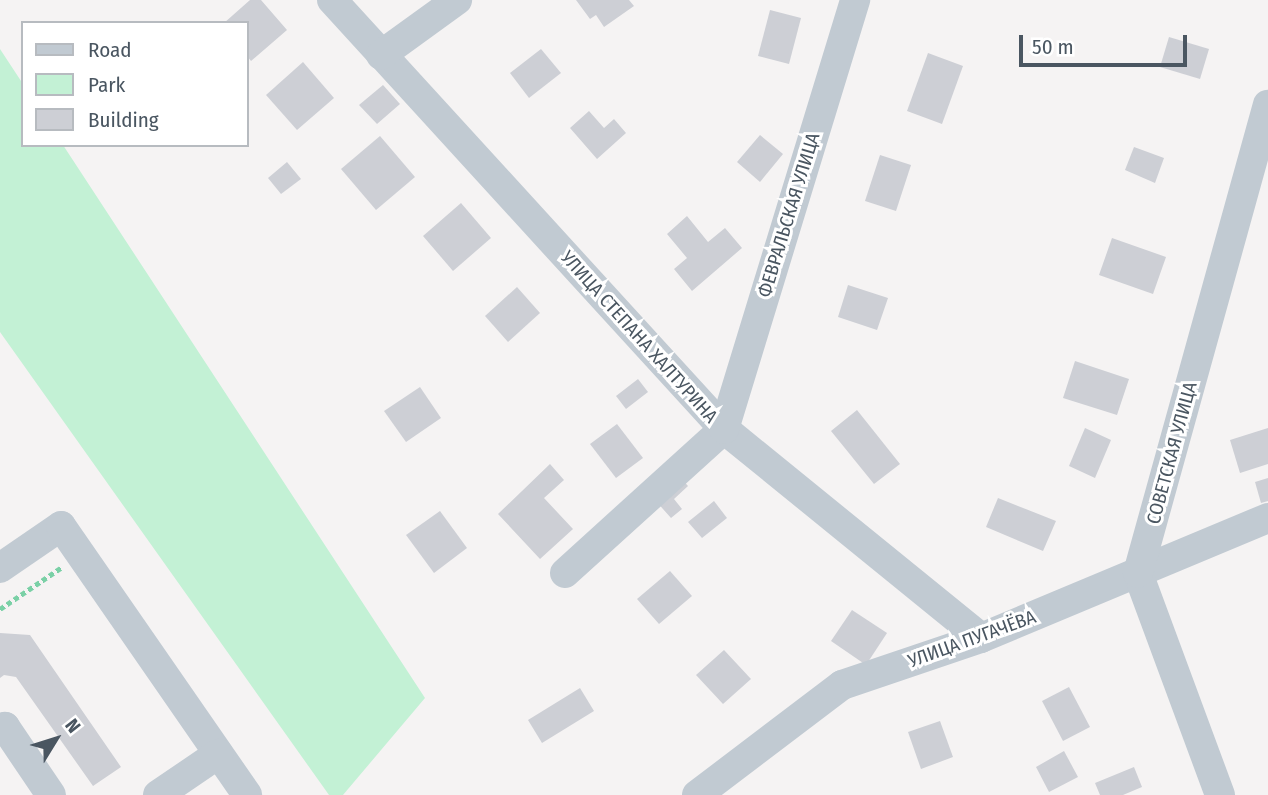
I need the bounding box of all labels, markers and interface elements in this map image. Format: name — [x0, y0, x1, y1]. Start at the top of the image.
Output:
legend — [21, 21, 248, 147]
scale bar — [1023, 21, 1191, 65]
text: 50 m — [1032, 34, 1074, 60]
text: Road — [88, 37, 132, 63]
text: Park — [88, 72, 125, 98]
text: Building — [88, 107, 159, 133]
street label: ФЕВРАЛЬСКАЯ УЛИЦА — [753, 130, 825, 300]
street label: УЛИЦА СТЕПАНА ХАЛТУРИНА — [556, 246, 722, 428]
street label: СОВЕТСКАЯ УЛИЦА — [1142, 379, 1202, 527]
street label: УЛИЦА ПУГАЧЁВА — [905, 605, 1039, 673]
north arrow — [21, 704, 91, 774]
text: N — [60, 714, 86, 737]

